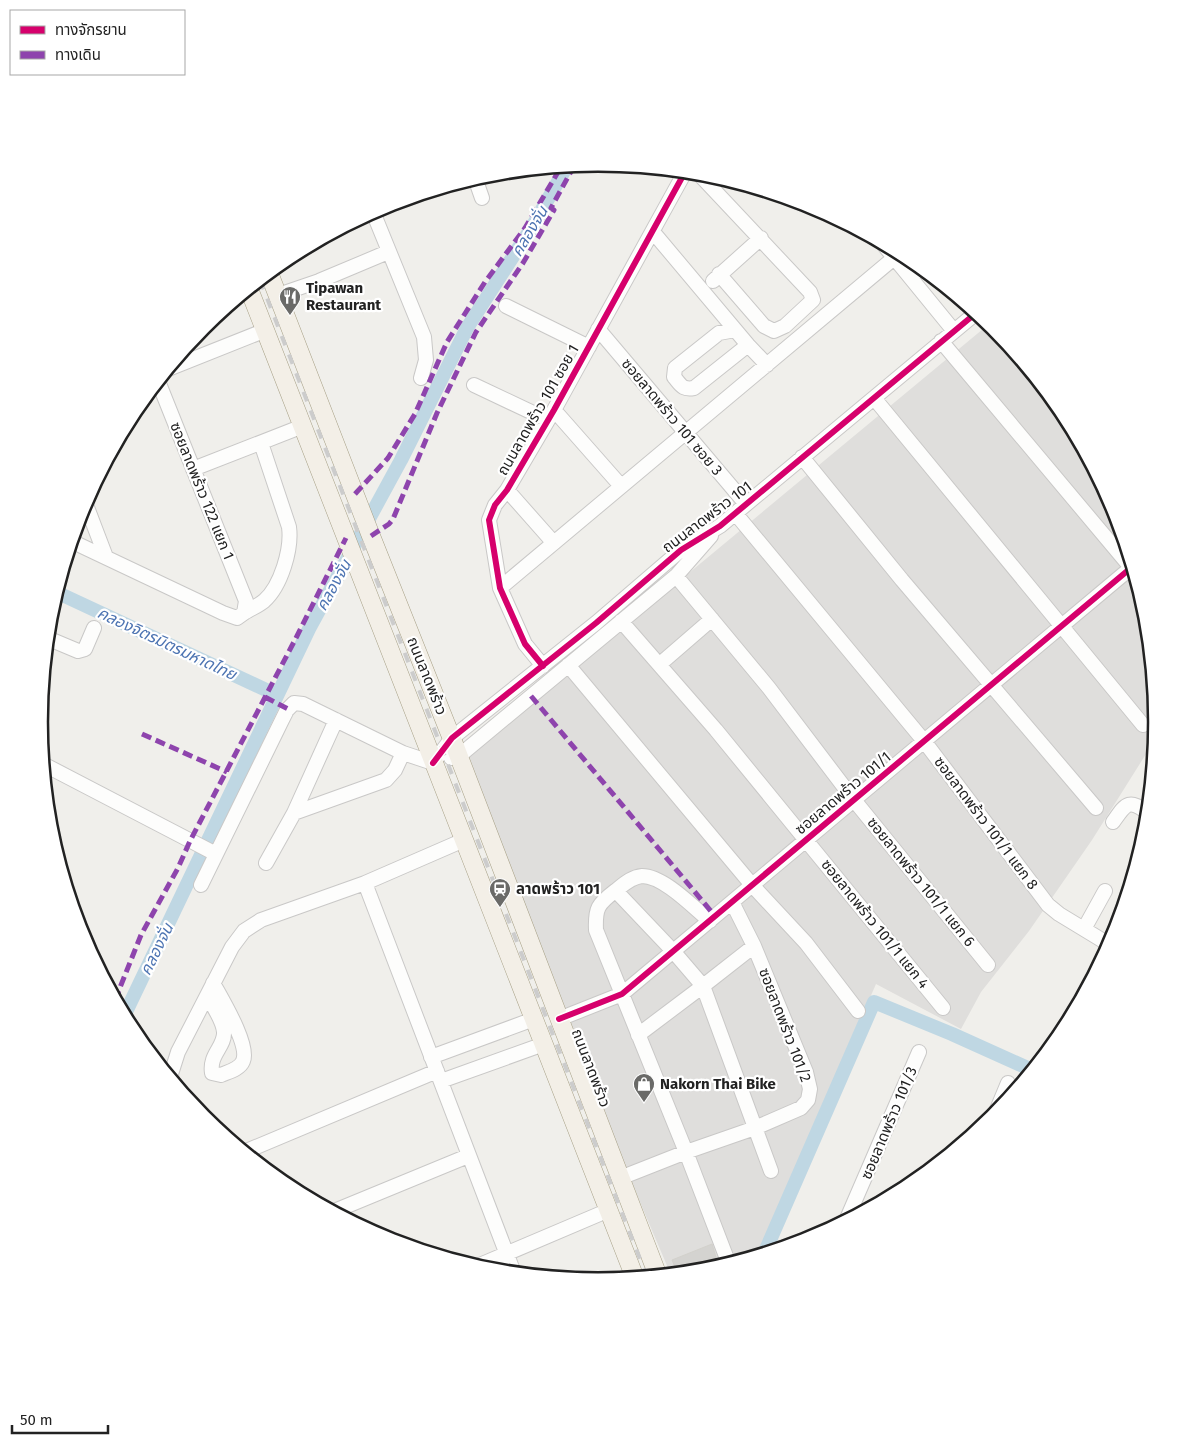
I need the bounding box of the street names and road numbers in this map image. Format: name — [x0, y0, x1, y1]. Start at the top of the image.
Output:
street label: ถนนลาดพร้าว 101 ซอย 1 — [493, 342, 583, 478]
street label: ซอยลาดพร้าว 101 ซอย 3 — [618, 355, 726, 479]
street label: ซอยลาดพร้าว 122 แยก 1 — [166, 420, 238, 562]
street label: ถนนลาดพร้าว 101 — [659, 477, 755, 557]
street label: ถนนลาดพร้าว — [403, 634, 451, 718]
street label: ซอยลาดพร้าว 101/1 — [792, 748, 894, 838]
street label: ซอยลาดพร้าว 101/1 แยก 8 — [930, 753, 1042, 893]
street label: ซอยลาดพร้าว 101/1 แยก 6 — [863, 814, 979, 950]
street label: ซอยลาดพร้าว 101/1 แยก 4 — [817, 856, 933, 992]
street label: ซอยลาดพร้าว 101/2 — [755, 965, 815, 1085]
street label: ถนนลาดพร้าว — [568, 1026, 614, 1110]
street label: ซอยลาดพร้าว 101/3 — [857, 1064, 921, 1182]

